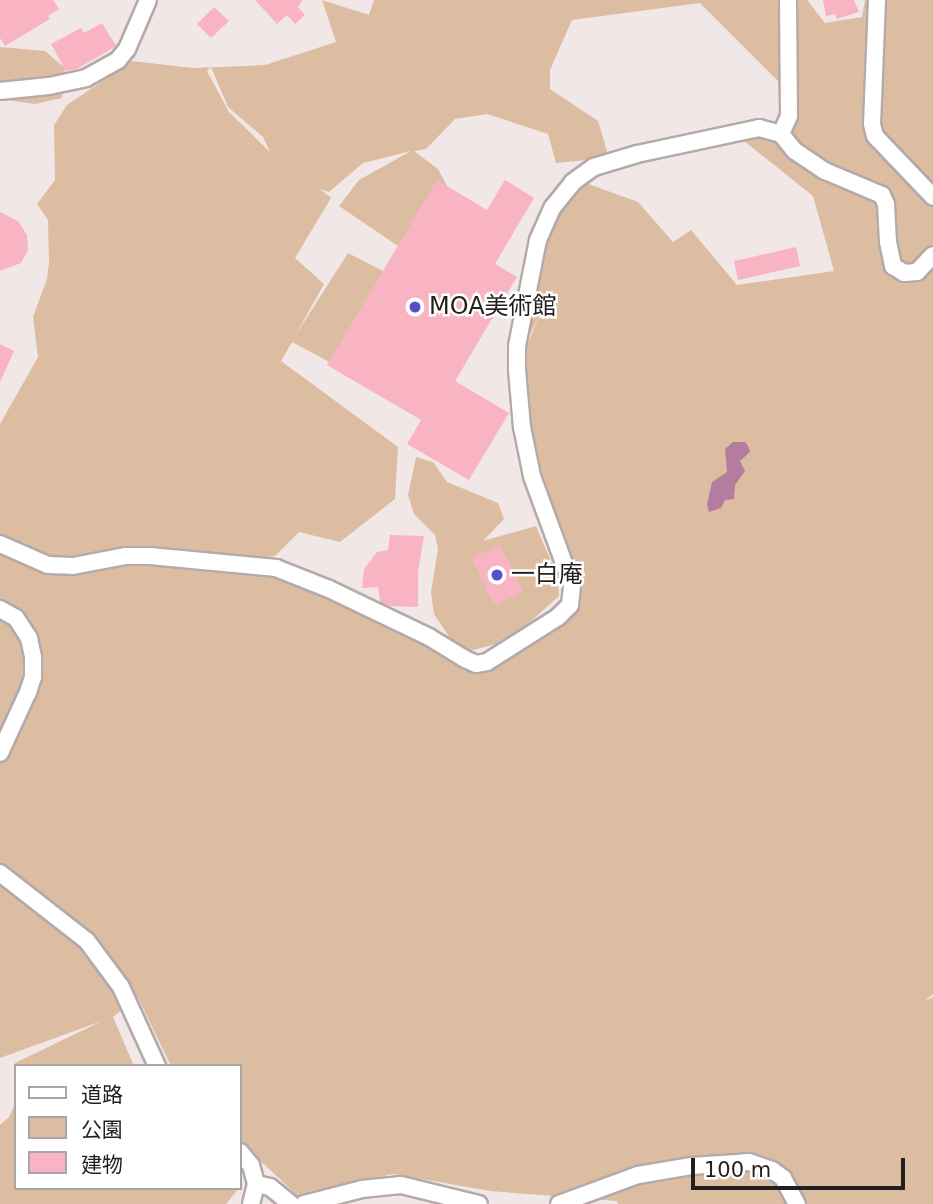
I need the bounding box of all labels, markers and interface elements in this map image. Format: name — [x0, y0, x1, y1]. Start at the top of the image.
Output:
place label: MOA美術館 — [429, 293, 557, 321]
marker: MOA美術館 — [407, 299, 423, 315]
place label: 一白庵 — [511, 561, 583, 589]
marker: 一白庵 — [489, 567, 505, 583]
legend — [14, 1064, 242, 1190]
text: 道路 — [81, 1083, 123, 1107]
text: 公園 — [81, 1118, 123, 1142]
scale bar — [695, 1144, 908, 1188]
text: 建物 — [81, 1153, 123, 1177]
text: 100 m — [704, 1158, 771, 1182]

